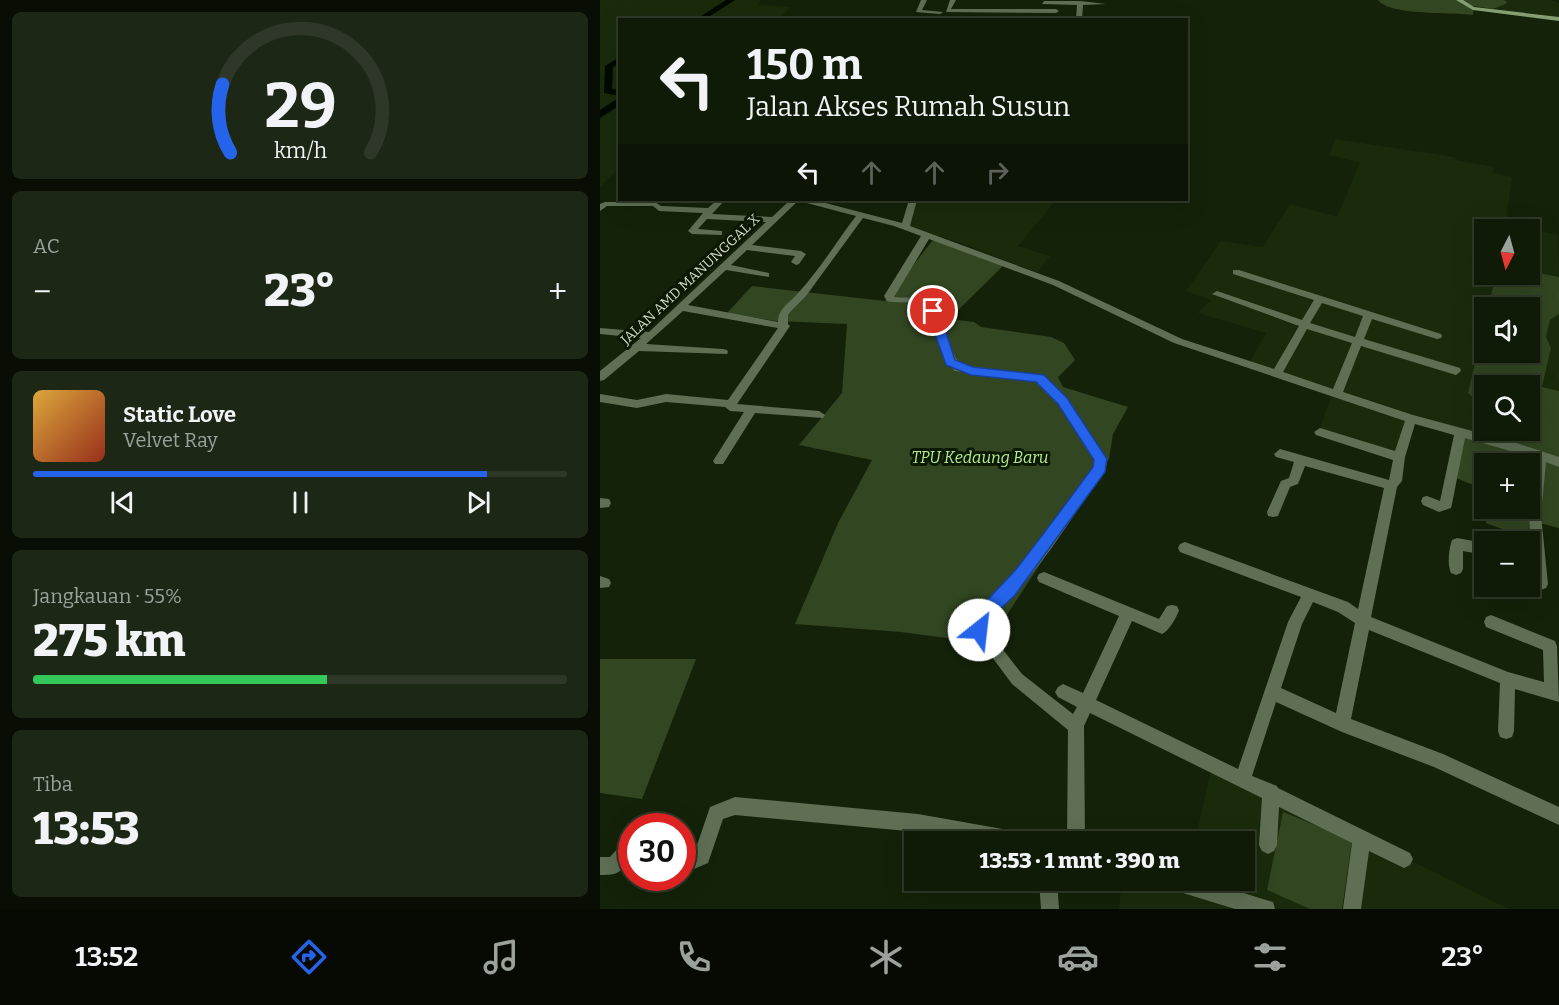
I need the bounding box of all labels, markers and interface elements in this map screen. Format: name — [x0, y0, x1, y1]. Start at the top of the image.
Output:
text: 150 m — [747, 40, 862, 90]
icon: left — [648, 42, 726, 120]
text: 29 — [264, 69, 336, 144]
text: Jalan Akses Rumah Susun — [747, 91, 1070, 123]
text: km/h — [273, 138, 327, 164]
icon: left — [792, 156, 825, 189]
icon: ahead — [855, 156, 888, 189]
icon: ahead — [918, 156, 951, 189]
icon: right — [981, 156, 1014, 189]
street label: JALAN AMD MANUNGGAL X — [617, 210, 763, 349]
north arrow — [1474, 219, 1540, 285]
map controls — [1474, 219, 1540, 597]
text: AC — [33, 234, 60, 258]
text: 23° — [264, 264, 335, 318]
text: − — [33, 272, 51, 312]
text: + — [548, 272, 567, 312]
pin — [907, 285, 958, 336]
icon: arrive — [916, 294, 949, 327]
button: sound — [1474, 297, 1540, 363]
button: search — [1474, 375, 1540, 441]
text: Static Love — [123, 401, 236, 428]
text: Velvet Ray — [123, 428, 218, 452]
park label: TPU Kedaung Baru — [912, 448, 1049, 467]
button: + — [1474, 453, 1540, 519]
icon: previous — [106, 486, 139, 519]
icon: pause — [284, 486, 317, 519]
icon: next — [462, 486, 495, 519]
button: − — [1474, 531, 1540, 597]
text: Jangkauan · 55% — [33, 584, 182, 608]
position arrow — [947, 598, 1011, 662]
text: 275 km — [33, 614, 185, 668]
text: Tiba — [33, 772, 73, 796]
text: 13:53 — [33, 802, 140, 856]
speed limit sign: 30 — [618, 813, 696, 891]
text: 13:53 · 1 mnt · 390 m — [979, 847, 1180, 874]
icon: directions — [288, 936, 330, 978]
icon: music — [480, 936, 522, 978]
icon: phone — [673, 936, 715, 978]
icon: climate — [865, 936, 907, 978]
icon: car — [1057, 936, 1099, 978]
icon: filters — [1249, 936, 1291, 978]
text: 13:52 — [75, 941, 138, 973]
text: 23° — [1441, 941, 1484, 973]

